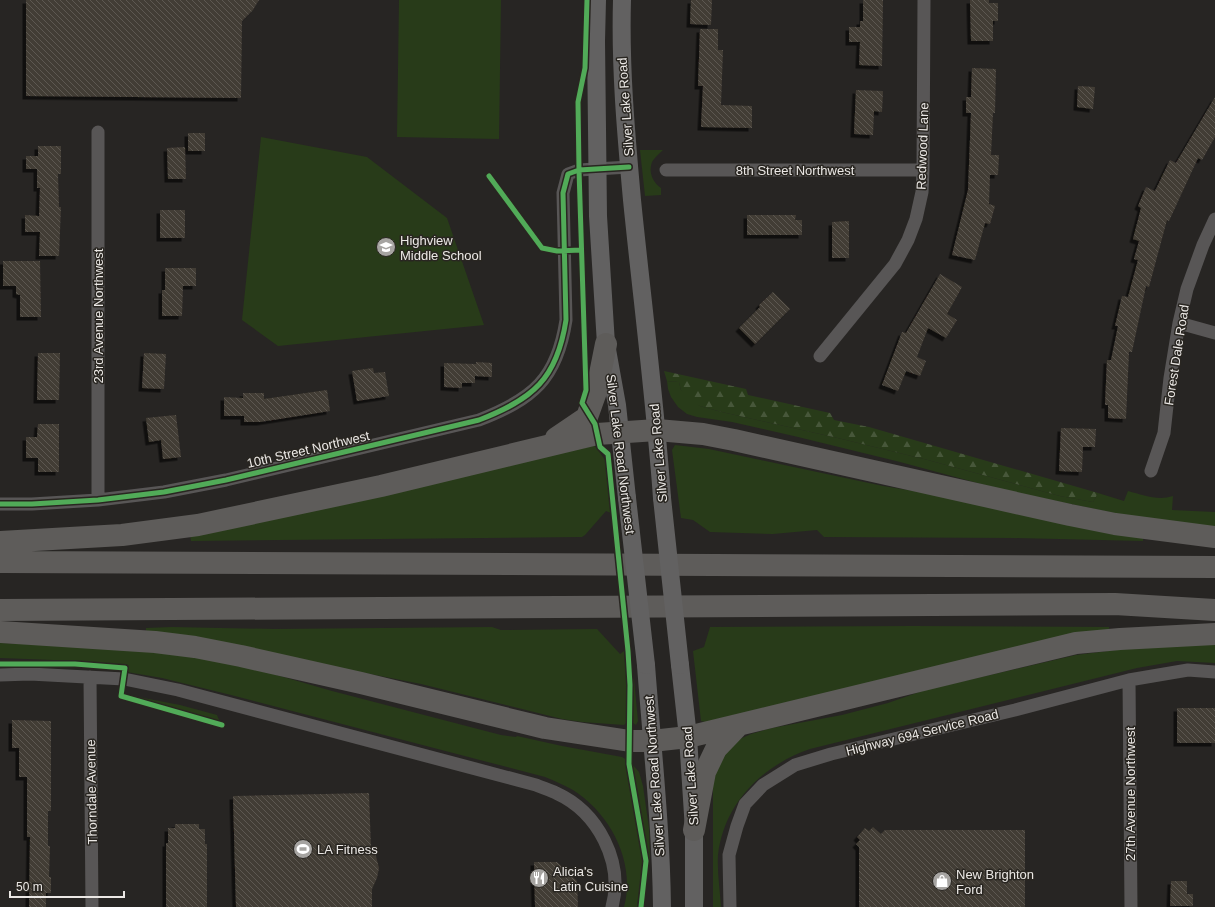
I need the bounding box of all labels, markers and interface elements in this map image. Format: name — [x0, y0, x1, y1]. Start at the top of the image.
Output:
street label: Silver Lake Road — [615, 57, 636, 157]
street label: Redwood Lane — [913, 102, 932, 190]
street label: 8th Street Northwest — [736, 163, 855, 178]
place label: Highview Middle School — [400, 233, 482, 263]
school or university icon: Highview Middle School — [375, 236, 397, 258]
street label: 23rd Avenue Northwest — [91, 248, 106, 383]
street label: Forest Dale Road — [1161, 304, 1192, 407]
street label: Silver Lake Road Northwest — [603, 373, 638, 535]
street label: Silver Lake Road — [647, 403, 670, 503]
street label: 10th Street Northwest — [245, 428, 371, 471]
street label: Silver Lake Road Northwest — [641, 695, 668, 857]
street label: Highway 694 Service Road — [844, 706, 1000, 759]
street label: Silver Lake Road — [680, 726, 701, 826]
street label: 27th Avenue Northwest — [1123, 727, 1138, 861]
street label: Thorndale Avenue — [83, 739, 100, 845]
sports icon: LA Fitness — [292, 838, 314, 860]
place label: LA Fitness — [317, 842, 378, 857]
place label: Alicia's Latin Cuisine — [553, 864, 628, 894]
restaurant icon: Alicia's Latin Cuisine — [528, 867, 550, 889]
place label: New Brighton Ford — [956, 867, 1034, 897]
shop icon: New Brighton Ford — [931, 870, 953, 892]
scale bar — [10, 873, 124, 899]
text: 50 m — [16, 880, 43, 894]

